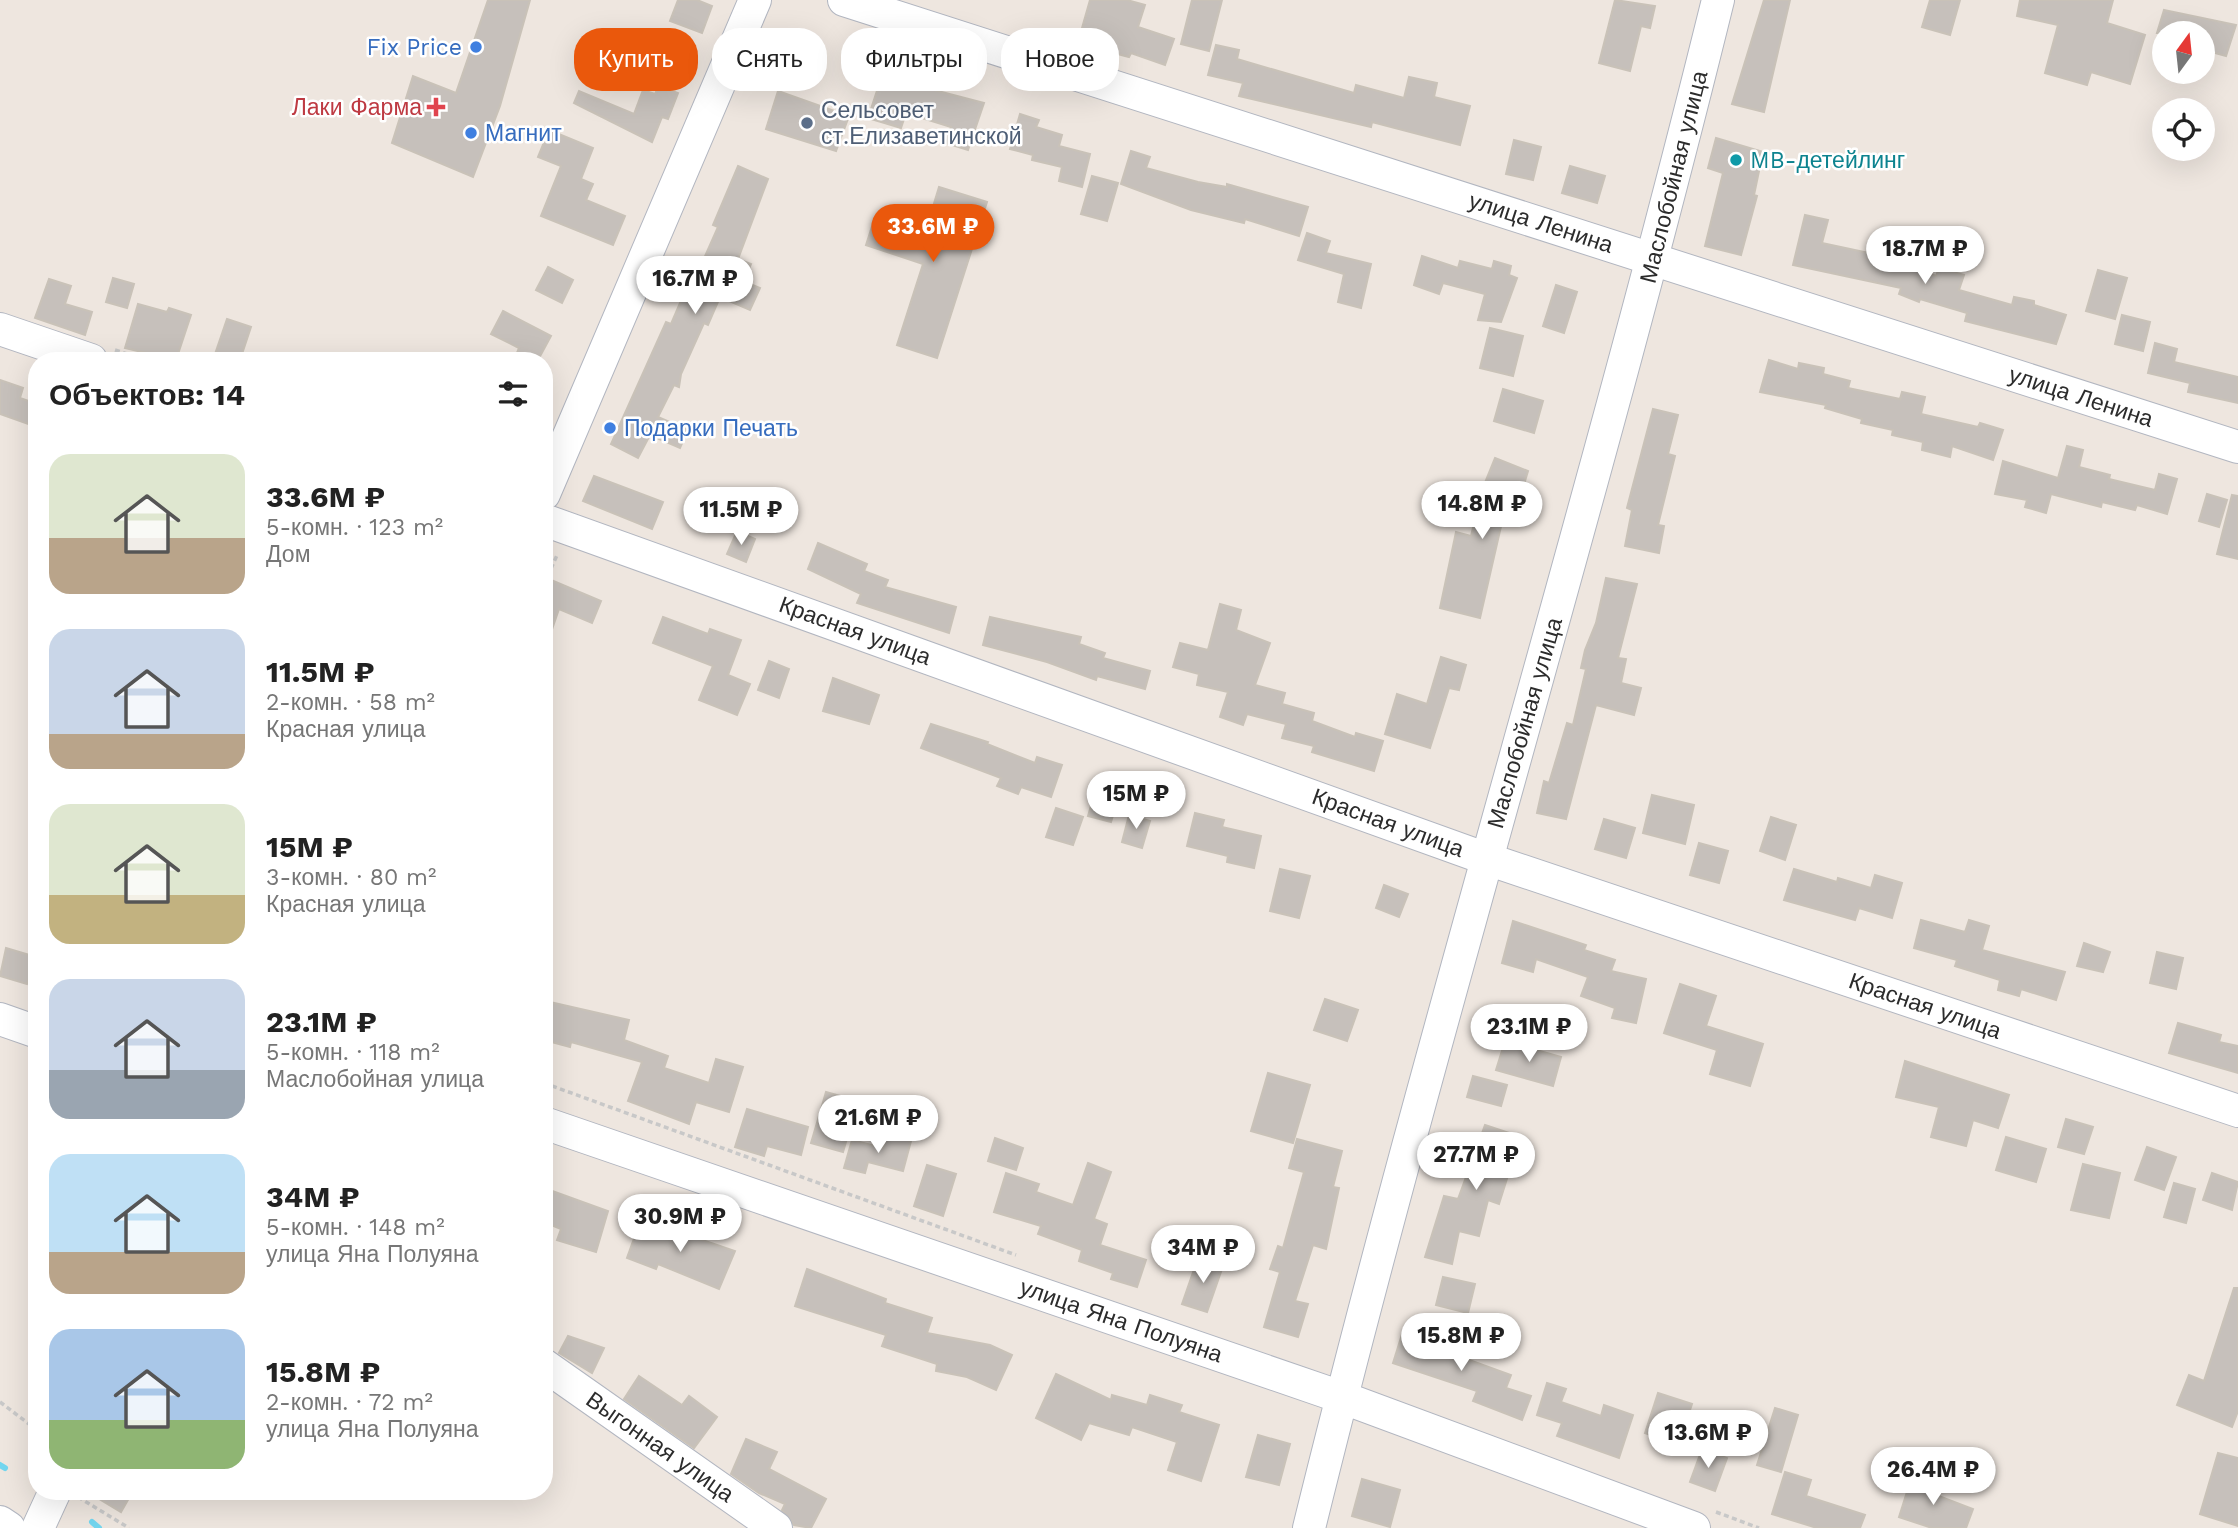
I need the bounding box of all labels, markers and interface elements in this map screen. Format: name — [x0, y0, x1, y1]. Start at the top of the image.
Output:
north arrow — [2152, 21, 2216, 84]
map controls — [2152, 21, 2215, 161]
chip: Купить — [574, 28, 698, 91]
chip: Снять — [712, 28, 827, 91]
chip: Фильтры — [841, 28, 987, 91]
chip: Новое — [1001, 28, 1119, 91]
place label: Fix Price — [367, 34, 462, 61]
marker: Fix Price — [468, 39, 484, 55]
street label: Маслобойная улица — [1635, 68, 1714, 286]
place label: Лаки Фарма — [292, 94, 422, 121]
place label: Сельсовет ст.Елизаветинской — [821, 97, 1022, 150]
button: locate — [2152, 98, 2215, 161]
marker: Лаки Фарма — [428, 99, 444, 115]
marker: Сельсовет ст.Елизаветинской — [799, 115, 815, 131]
place label: Магнит — [485, 120, 562, 147]
marker: Магнит — [463, 125, 479, 141]
place label: MB-детейлинг — [1750, 147, 1905, 174]
marker: MB-детейлинг — [1728, 152, 1744, 168]
street label: улица Ленина — [1465, 187, 1617, 259]
pin: 33.6M ₽ — [868, 204, 998, 264]
text: 33.6M ₽ — [887, 213, 979, 240]
pin: 18.7M ₽ — [1860, 226, 1990, 286]
text: 18.7M ₽ — [1882, 235, 1968, 262]
pin: 16.7M ₽ — [630, 256, 760, 316]
text: 16.7M ₽ — [652, 265, 738, 292]
street label: улица Ленина — [2005, 361, 2157, 433]
icon: filters — [494, 375, 532, 413]
text: Объектов: 14 — [49, 377, 245, 412]
place label: Подарки Печать — [624, 415, 798, 442]
marker: Подарки Печать — [602, 420, 618, 436]
text: 33.6M ₽ — [266, 479, 385, 514]
icon: home — [105, 482, 189, 566]
pin: 14.8M ₽ — [1417, 482, 1547, 541]
pin: 11.5M ₽ — [676, 488, 806, 547]
text: 14.8M ₽ — [1437, 490, 1527, 517]
text: 11.5M ₽ — [699, 496, 783, 523]
text: 5-комн. · 123 m² — [266, 514, 443, 541]
text: Дом — [266, 541, 310, 568]
street label: Красная улица — [775, 591, 935, 671]
street label: Маслобойная улица — [1482, 614, 1568, 832]
text: 11.5M ₽ — [266, 654, 375, 689]
icon: home — [105, 657, 189, 741]
text: 2-комн. · 58 m² — [266, 689, 435, 716]
text: Красная улица — [266, 716, 426, 743]
pin: 15M ₽ — [1087, 772, 1185, 831]
text: 15M ₽ — [1103, 780, 1169, 807]
street label: Красная улица — [1308, 783, 1468, 863]
text: 15M ₽ — [266, 829, 353, 864]
icon: home — [105, 832, 189, 916]
text: 3-комн. · 80 m² — [266, 864, 436, 891]
text: Красная улица — [266, 891, 426, 918]
street label: Красная улица — [1845, 967, 2005, 1045]
text: 23.1M ₽ — [266, 1004, 377, 1039]
pin: 23.1M ₽ — [1464, 1004, 1594, 1064]
icon: home — [105, 1007, 189, 1091]
text: 23.1M ₽ — [1487, 1013, 1571, 1040]
text: 5-комн. · 118 m² — [266, 1039, 440, 1066]
text: Маслобойная улица — [266, 1066, 484, 1093]
pin: 21.6M ₽ — [813, 1096, 943, 1155]
text: 21.6M ₽ — [834, 1104, 922, 1131]
pin: 27.7M ₽ — [1411, 1132, 1541, 1192]
text: 27.7M ₽ — [1433, 1141, 1519, 1168]
text: 34M ₽ — [266, 1179, 360, 1214]
icon: home — [105, 1182, 189, 1266]
pin: 30.9M ₽ — [615, 1194, 745, 1254]
text: 30.9M ₽ — [634, 1203, 726, 1230]
text: 5-комн. · 148 m² — [266, 1214, 445, 1241]
pin: 34M ₽ — [1154, 1226, 1252, 1285]
text: 34M ₽ — [1167, 1234, 1239, 1261]
text: улица Яна Полуяна — [266, 1241, 478, 1268]
street label: улица Яна Полуяна — [1016, 1274, 1226, 1368]
pin: 15.8M ₽ — [1396, 1314, 1526, 1373]
text: 15.8M ₽ — [1417, 1322, 1505, 1349]
text: 15.8M ₽ — [266, 1354, 380, 1389]
icon: home — [105, 1357, 189, 1441]
street label: Выгонная улица — [581, 1386, 739, 1508]
text: 2-комн. · 72 m² — [266, 1389, 433, 1416]
pin: 13.6M ₽ — [1643, 1410, 1773, 1470]
text: улица Яна Полуяна — [266, 1416, 478, 1443]
text: 13.6M ₽ — [1664, 1419, 1752, 1446]
pin: 26.4M ₽ — [1868, 1448, 1998, 1507]
text: 26.4M ₽ — [1887, 1456, 1979, 1483]

